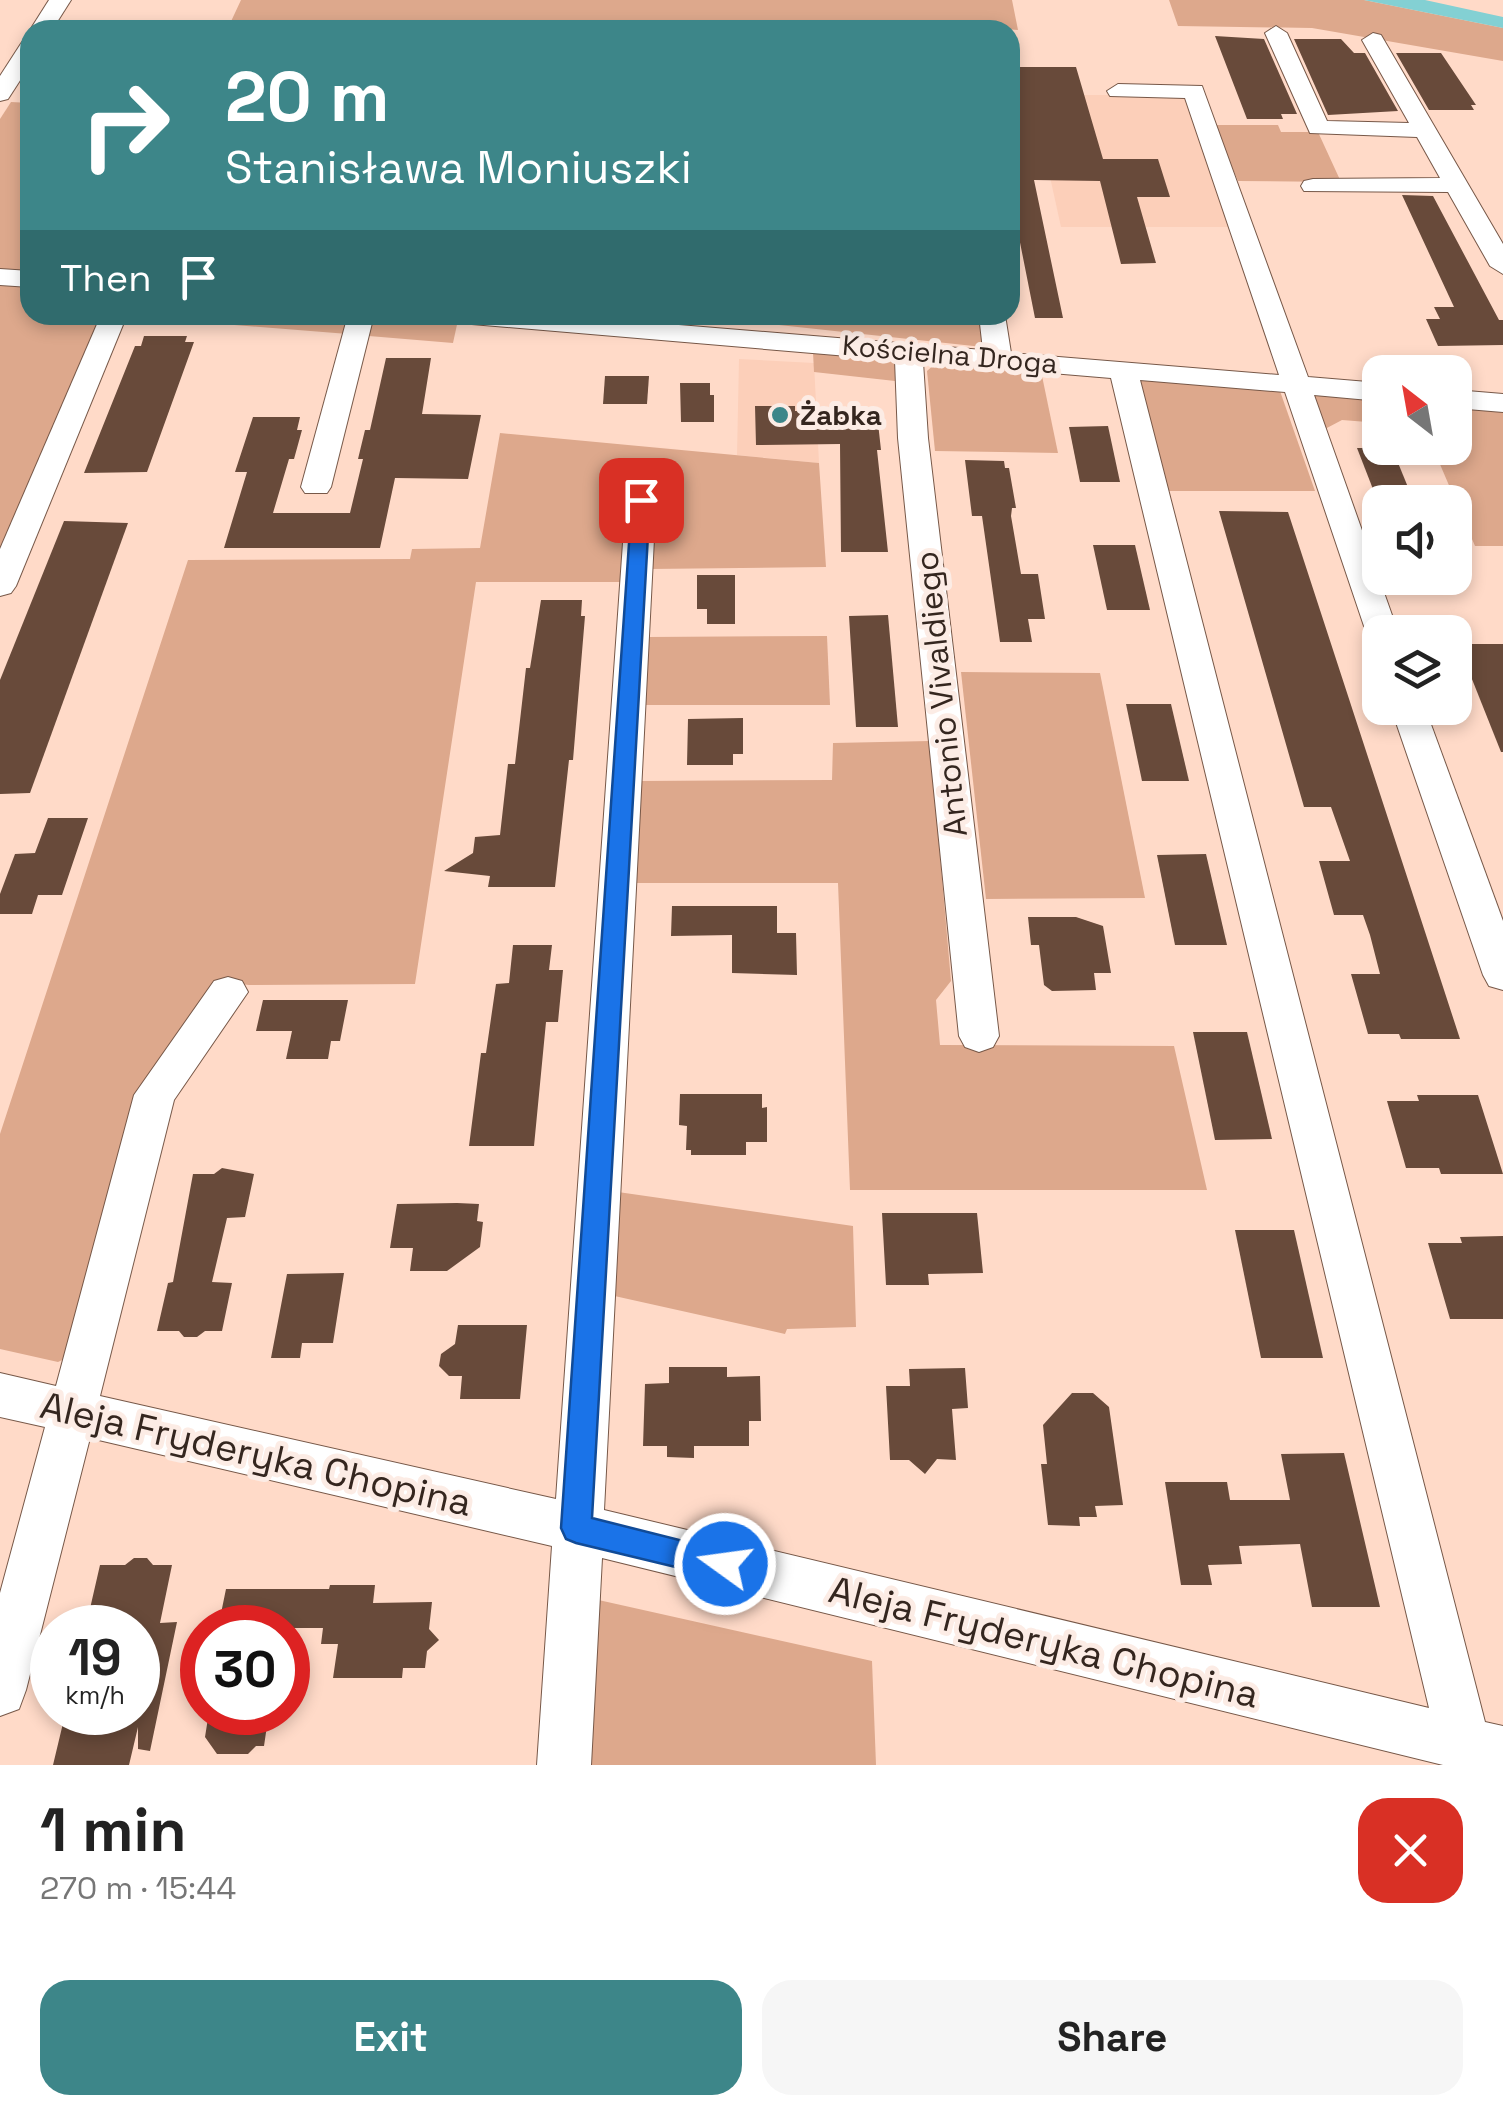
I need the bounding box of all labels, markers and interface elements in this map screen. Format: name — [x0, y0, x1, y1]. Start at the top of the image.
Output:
text: 20 m — [225, 52, 390, 141]
icon: right — [60, 60, 190, 190]
text: Stanisława Moniuszki — [225, 139, 692, 196]
icon: arrive — [171, 250, 226, 305]
text: Then — [60, 254, 151, 302]
street label: Kościelna Droga — [841, 327, 1059, 381]
north arrow — [1362, 355, 1472, 465]
map controls — [1362, 355, 1472, 725]
place label: Żabka — [800, 397, 882, 433]
marker: Żabka — [769, 404, 791, 426]
pin — [599, 458, 684, 543]
icon: arrive — [614, 473, 669, 528]
button: sound — [1362, 485, 1472, 595]
street label: Antonio Vivaldiego — [906, 549, 976, 839]
button: layers — [1362, 615, 1472, 725]
street label: Aleja Fryderyka Chopina — [36, 1381, 476, 1527]
position arrow — [673, 1512, 777, 1616]
street label: Aleja Fryderyka Chopina — [824, 1565, 1264, 1719]
speed limit sign: 30 — [180, 1605, 310, 1735]
text: 19 — [68, 1626, 122, 1690]
text: km/h — [65, 1679, 125, 1711]
text: 1 min — [40, 1792, 187, 1869]
button: close — [1358, 1798, 1463, 1903]
text: 270 m · 15:44 — [40, 1868, 236, 1908]
button: Exit — [40, 1980, 742, 2095]
button: Share — [762, 1980, 1463, 2095]

